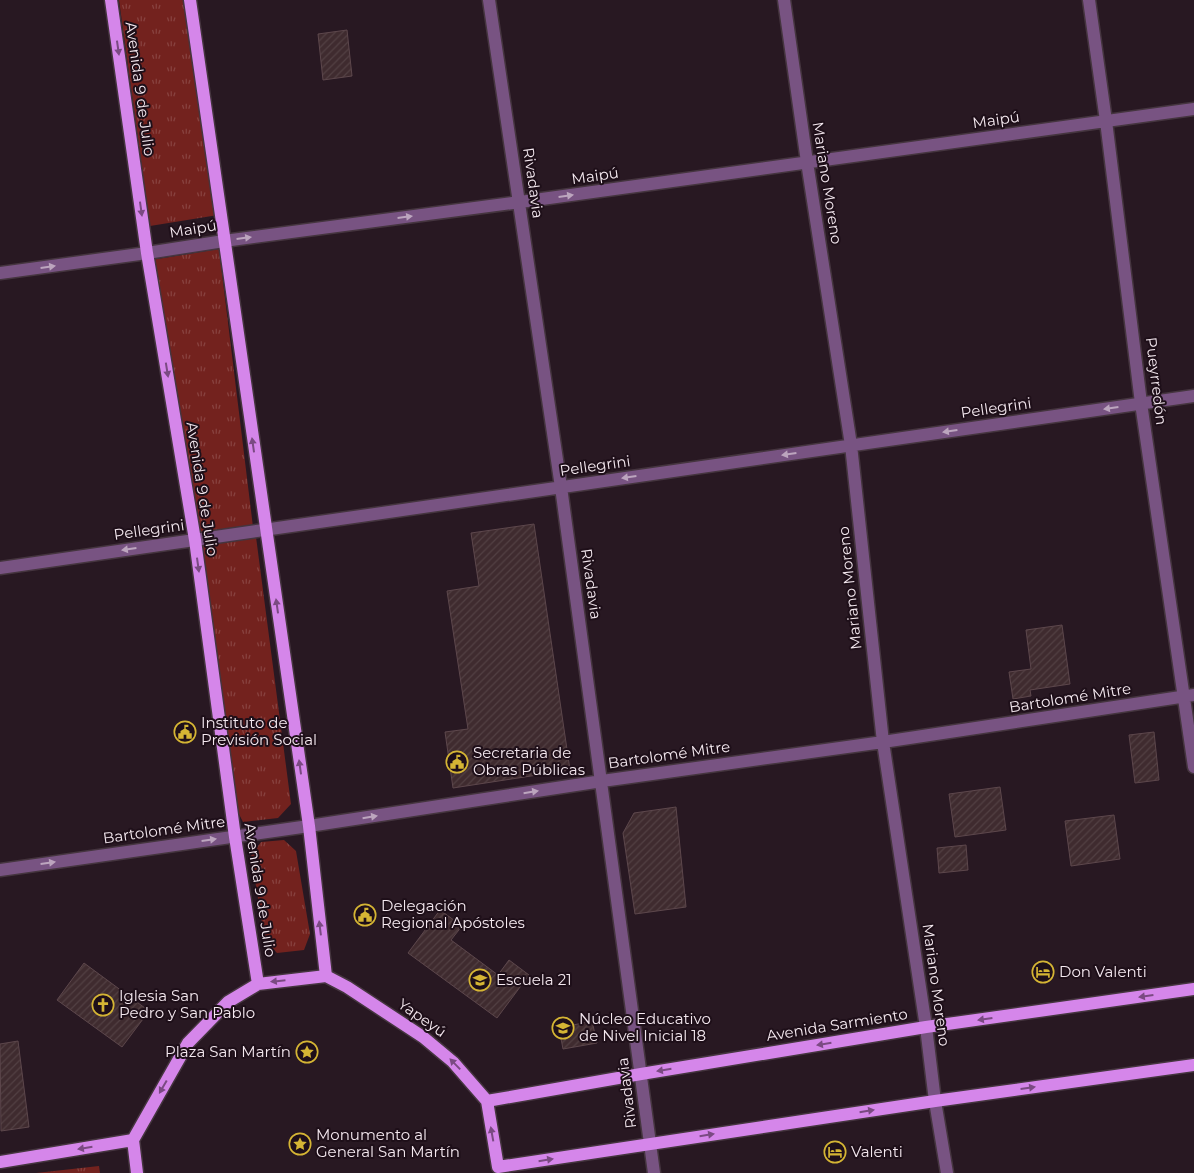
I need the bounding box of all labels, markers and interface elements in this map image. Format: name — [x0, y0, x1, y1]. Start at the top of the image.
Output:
street label: Avenida 9 de Julio — [122, 20, 159, 157]
one-way arrow — [114, 41, 122, 57]
street label: Maipú — [971, 107, 1021, 132]
street label: Mariano Moreno — [808, 120, 847, 245]
street label: Rivadavia — [519, 146, 548, 220]
street label: Maipú — [570, 163, 620, 188]
one-way arrow — [558, 192, 574, 200]
one-way arrow — [137, 201, 145, 217]
one-way arrow — [397, 213, 413, 221]
street label: Maipú — [168, 215, 218, 242]
one-way arrow — [236, 234, 252, 242]
one-way arrow — [41, 262, 57, 270]
street label: Pueyrredón — [1142, 336, 1171, 426]
one-way arrow — [163, 362, 171, 378]
street label: Pellegrini — [959, 393, 1032, 422]
one-way arrow — [1103, 404, 1119, 412]
street label: Avenida 9 de Julio — [182, 420, 222, 557]
one-way arrow — [942, 427, 958, 435]
one-way arrow — [249, 437, 257, 453]
one-way arrow — [781, 450, 797, 458]
street label: Pellegrini — [558, 451, 631, 480]
one-way arrow — [620, 474, 636, 482]
street label: Pellegrini — [112, 515, 185, 544]
street label: Mariano Moreno — [834, 526, 865, 651]
one-way arrow — [121, 546, 137, 554]
street label: Rivadavia — [577, 547, 606, 621]
one-way arrow — [194, 557, 202, 573]
one-way arrow — [272, 597, 280, 613]
street label: Bartolomé Mitre — [1008, 678, 1132, 717]
place label: Instituto de Previsión Social — [201, 713, 317, 749]
public building icon: Instituto de Previsión Social — [173, 720, 197, 744]
street label: Bartolomé Mitre — [607, 737, 731, 772]
place label: Secretaria de Obras Públicas — [473, 743, 585, 779]
public building icon: Secretaria de Obras Públicas — [445, 750, 469, 774]
one-way arrow — [296, 758, 304, 774]
one-way arrow — [523, 787, 539, 795]
street label: Bartolomé Mitre — [102, 812, 226, 847]
one-way arrow — [362, 812, 378, 820]
street label: Avenida 9 de Julio — [240, 821, 280, 958]
one-way arrow — [202, 836, 218, 844]
one-way arrow — [41, 859, 57, 867]
place label: Delegación Regional Apóstoles — [381, 896, 525, 932]
public building icon: Delegación Regional Apóstoles — [353, 903, 377, 927]
one-way arrow — [316, 919, 324, 935]
street label: Mariano Moreno — [918, 922, 955, 1047]
hotel icon: Don Valenti — [1031, 960, 1055, 984]
place label: Don Valenti — [1059, 962, 1147, 981]
school or university icon: Escuela 21 — [468, 968, 492, 992]
place label: Escuela 21 — [496, 970, 572, 989]
one-way arrow — [269, 977, 285, 985]
place label: Iglesia San Pedro y San Pablo — [119, 986, 255, 1022]
one-way arrow — [1137, 992, 1153, 1000]
church icon: Iglesia San Pedro y San Pablo — [91, 993, 115, 1017]
street label: Yapeyú — [394, 994, 450, 1041]
street label: Avenida Sarmiento — [765, 1004, 909, 1045]
place label: Núcleo Educativo de Nivel Inicial 18 — [579, 1009, 711, 1045]
one-way arrow — [976, 1015, 992, 1023]
school or university icon: Núcleo Educativo de Nivel Inicial 18 — [551, 1016, 575, 1040]
place icon: Plaza San Martín — [295, 1040, 319, 1064]
one-way arrow — [816, 1040, 832, 1048]
place label: Plaza San Martín — [165, 1042, 291, 1061]
street label: Rivadavia — [613, 1056, 640, 1130]
one-way arrow — [449, 1058, 461, 1070]
one-way arrow — [655, 1066, 671, 1074]
one-way arrow — [159, 1080, 168, 1093]
one-way arrow — [1020, 1084, 1036, 1092]
one-way arrow — [860, 1106, 876, 1114]
place label: Monumento al General San Martín — [316, 1125, 460, 1161]
one-way arrow — [488, 1126, 496, 1142]
one-way arrow — [699, 1131, 715, 1139]
place icon: Monumento al General San Martín — [288, 1132, 312, 1156]
hotel icon: Valenti — [823, 1140, 847, 1164]
place label: Valenti — [851, 1142, 903, 1161]
one-way arrow — [77, 1144, 93, 1152]
one-way arrow — [538, 1155, 554, 1163]

